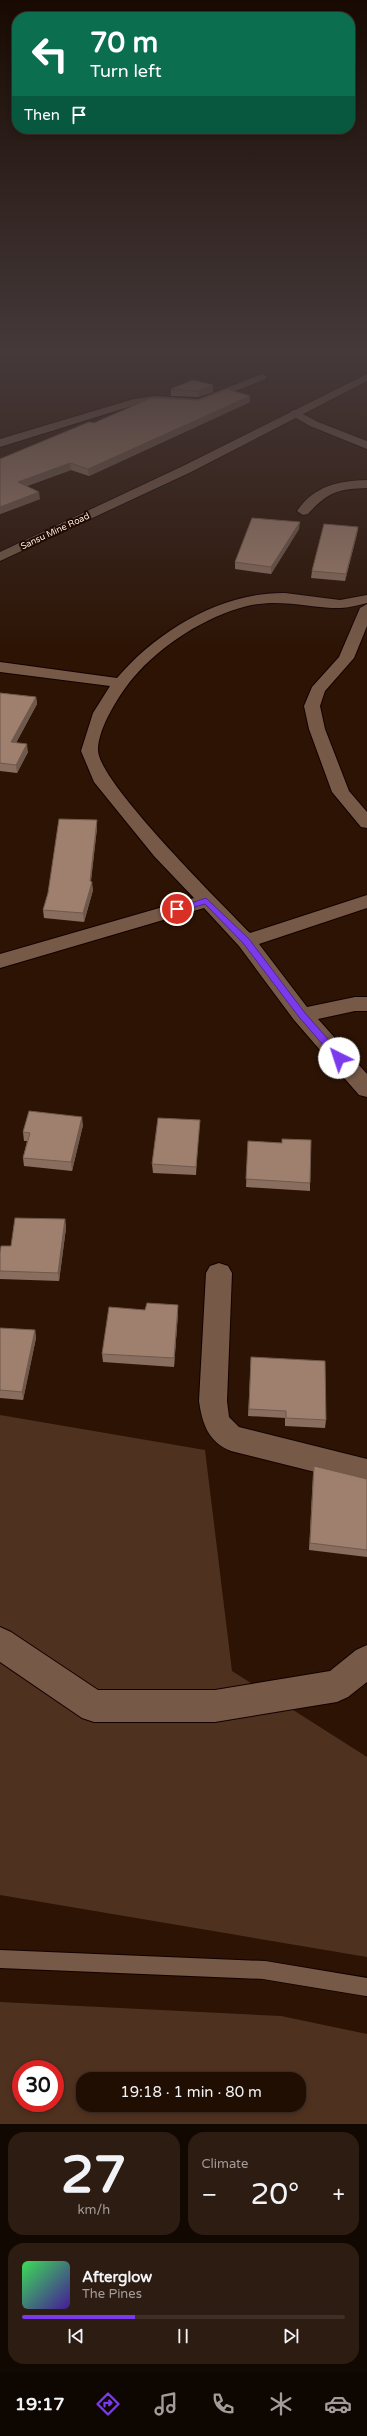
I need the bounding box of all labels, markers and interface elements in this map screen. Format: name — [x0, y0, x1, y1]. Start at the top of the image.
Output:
text: 70 m — [90, 26, 158, 60]
icon: left — [24, 28, 76, 80]
text: Turn left — [90, 60, 162, 82]
icon: arrive — [68, 104, 90, 126]
text: Then — [24, 106, 60, 124]
street label: Sansu Mine Road — [19, 511, 91, 552]
pin — [160, 892, 194, 926]
icon: arrive — [166, 898, 188, 920]
position arrow — [318, 1037, 360, 1079]
speed limit sign: 30 — [12, 2060, 64, 2112]
text: 19:18 · 1 min · 80 m — [120, 2083, 262, 2101]
text: 27 — [61, 2144, 126, 2207]
text: Climate — [202, 2156, 248, 2172]
text: 20° — [250, 2176, 299, 2213]
text: − — [202, 2182, 217, 2208]
text: + — [333, 2182, 345, 2208]
text: km/h — [77, 2202, 110, 2218]
text: Afterglow — [82, 2268, 152, 2286]
text: The Pines — [82, 2286, 142, 2302]
icon: previous — [65, 2325, 87, 2347]
icon: pause — [172, 2325, 194, 2347]
icon: next — [280, 2325, 302, 2347]
icon: directions — [94, 2390, 122, 2418]
icon: music — [152, 2390, 180, 2418]
icon: phone — [209, 2390, 237, 2418]
icon: climate — [267, 2390, 295, 2418]
icon: car — [324, 2390, 352, 2418]
text: 19:17 — [15, 2393, 65, 2415]

